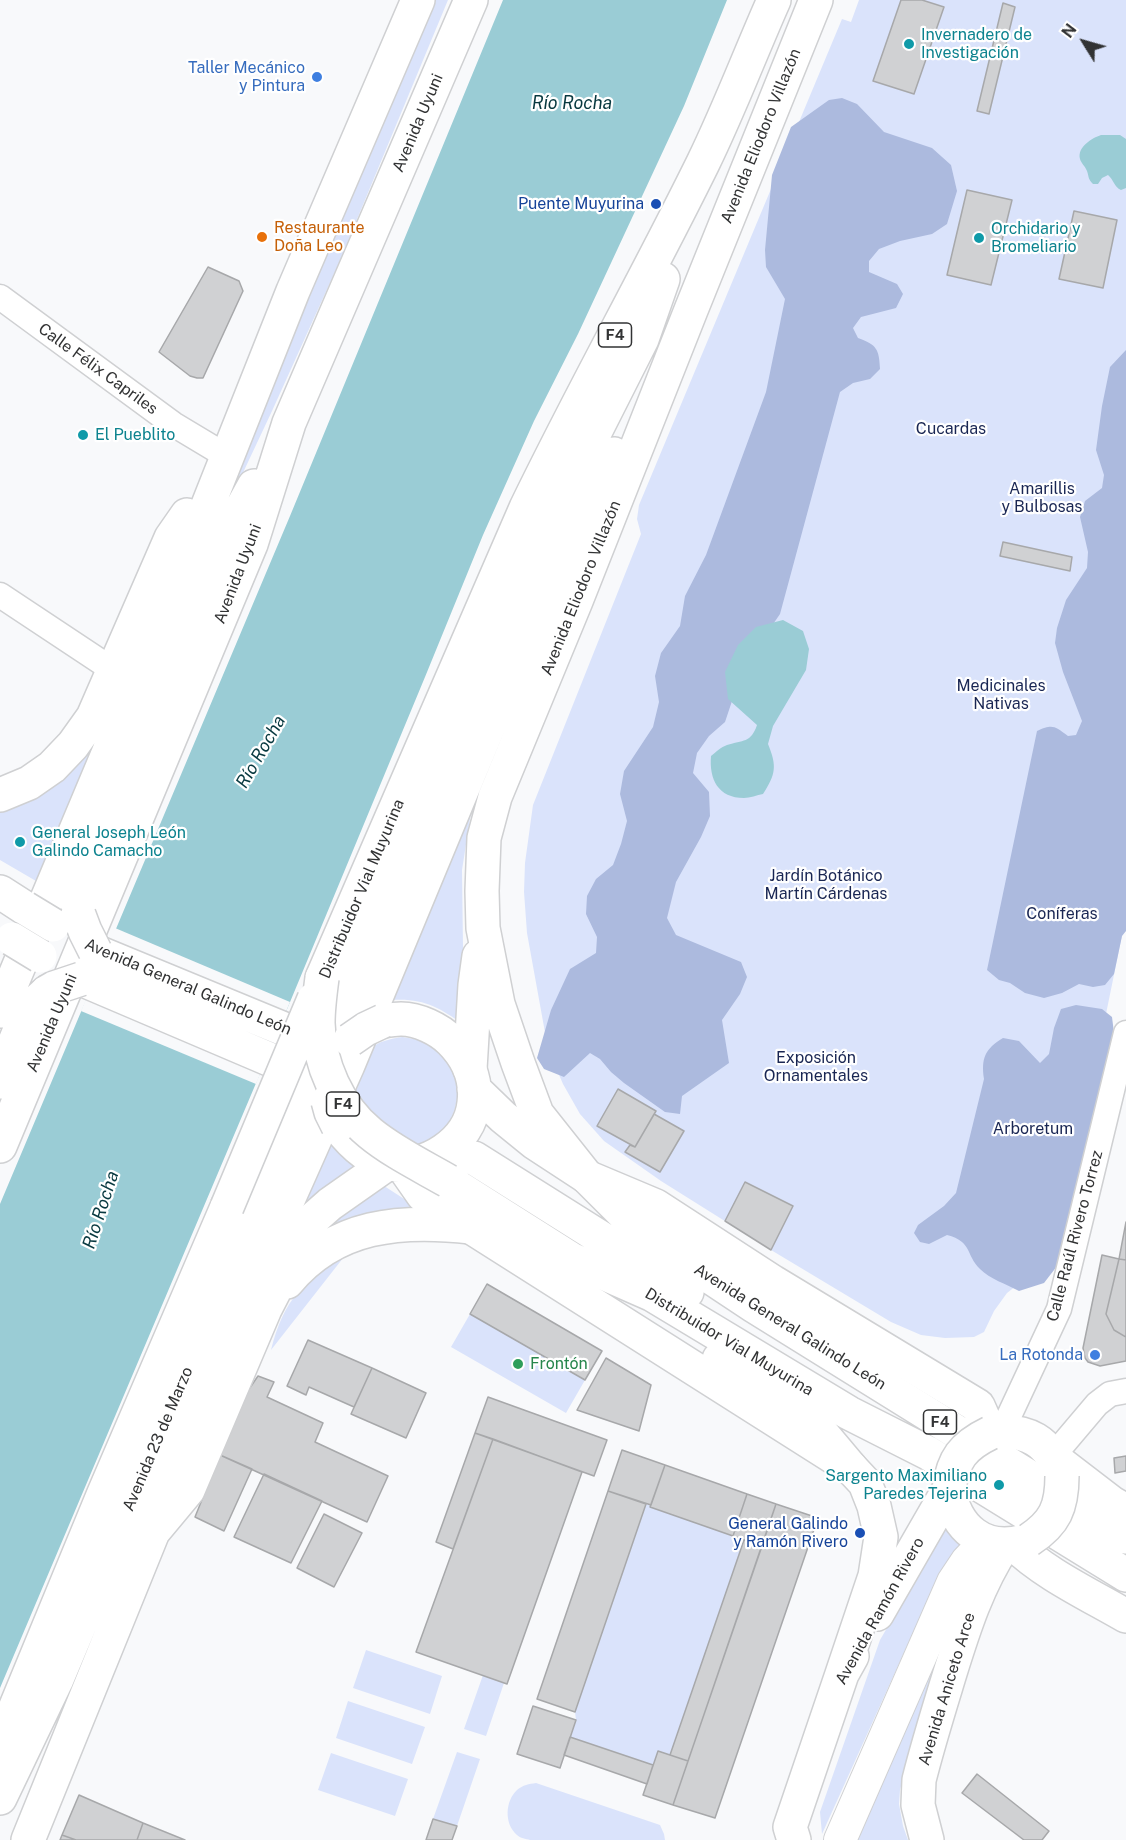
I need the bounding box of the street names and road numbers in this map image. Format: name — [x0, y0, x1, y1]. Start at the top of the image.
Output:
street label: Avenida Eliodoro Villazón — [717, 46, 805, 226]
street label: Avenida Uyuni — [389, 71, 447, 175]
street label: Calle Félix Capriles — [35, 319, 161, 419]
road number: F4 — [598, 323, 632, 347]
street label: Avenida Eliodoro Villazón — [537, 498, 625, 678]
street label: Avenida Uyuni — [210, 521, 266, 627]
street label: Distribuidor Vial Muyurina — [315, 796, 409, 982]
street label: Avenida General Galindo León — [82, 935, 294, 1039]
street label: Avenida Uyuni — [23, 971, 81, 1075]
road number: F4 — [326, 1092, 360, 1116]
street label: Calle Raúl Rivero Torrez — [1043, 1148, 1107, 1324]
street label: Avenida General Galindo León — [690, 1260, 890, 1394]
street label: Distribuidor Vial Muyurina — [641, 1284, 817, 1400]
street label: Avenida 23 de Marzo — [119, 1364, 197, 1514]
road number: F4 — [924, 1410, 956, 1434]
street label: Avenida Ramón Rivero — [832, 1534, 928, 1688]
street label: Avenida Aniceto Arce — [915, 1610, 979, 1768]

